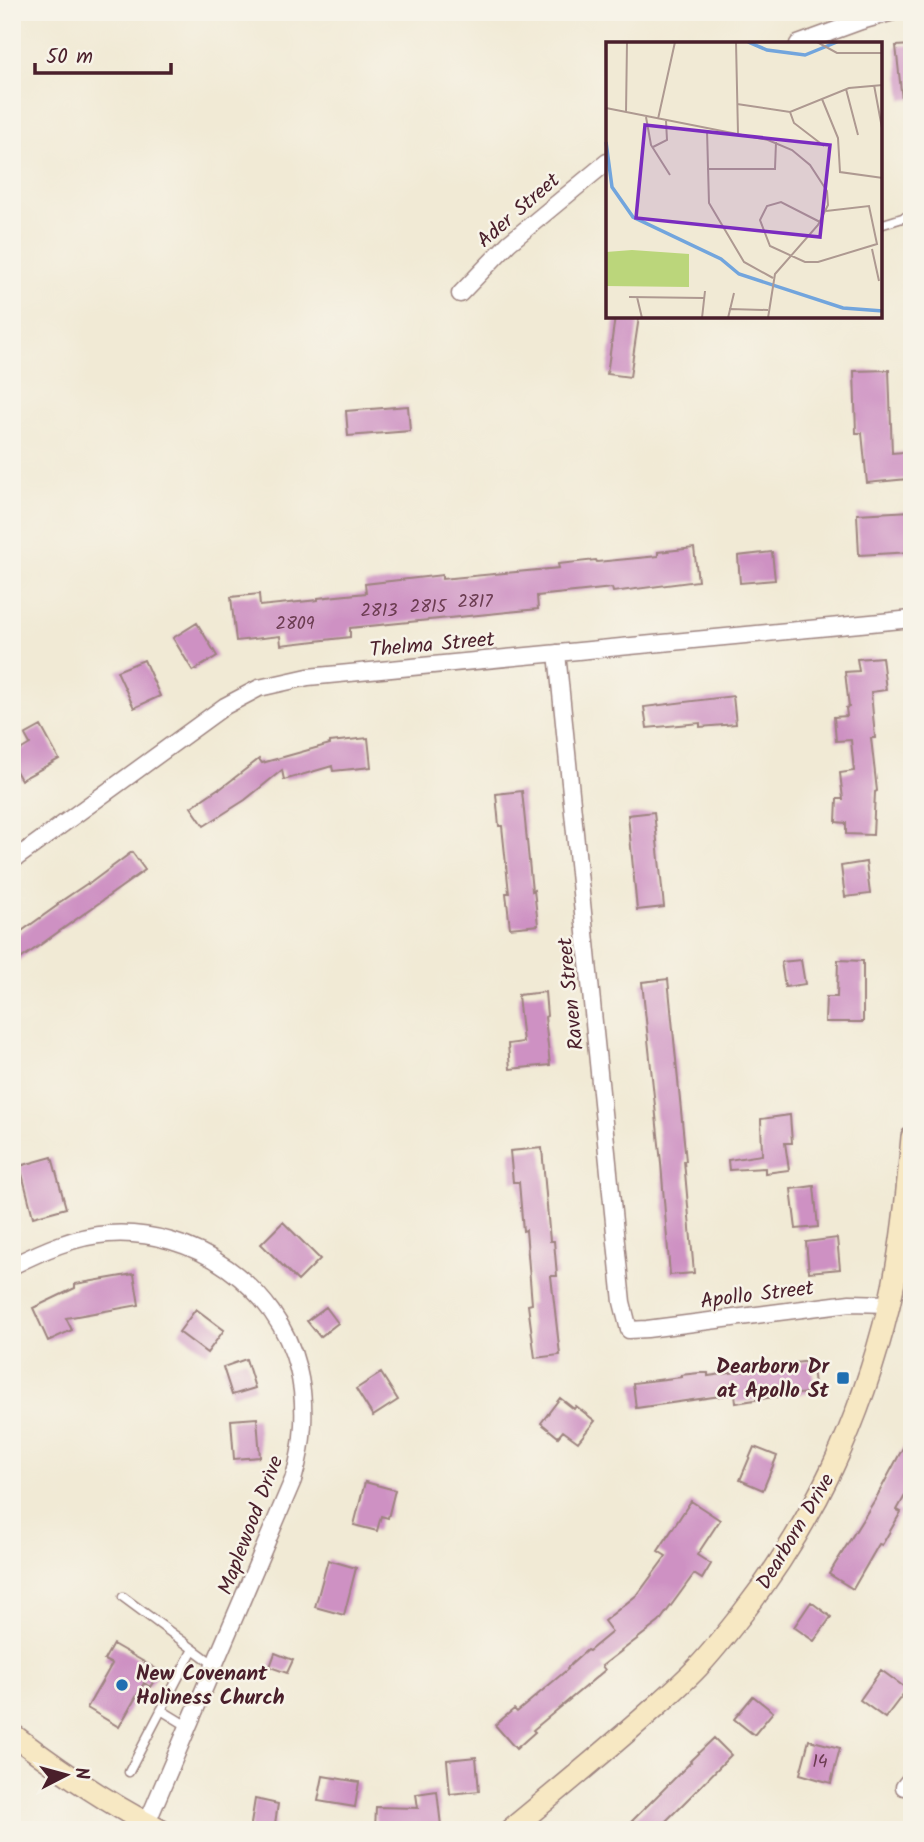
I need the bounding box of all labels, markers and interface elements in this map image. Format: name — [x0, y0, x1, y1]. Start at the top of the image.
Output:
scale bar — [35, 32, 172, 76]
text: 50 m — [46, 41, 93, 74]
inset map — [606, 42, 882, 318]
street label: Ader Street — [470, 165, 569, 257]
house number: 2817 — [457, 588, 493, 617]
house number: 2815 — [410, 593, 448, 622]
house number: 2813 — [360, 597, 398, 626]
house number: 2809 — [275, 610, 315, 639]
street label: Thelma Street — [368, 624, 497, 667]
street label: Raven Street — [549, 935, 594, 1052]
street label: Apollo Street — [699, 1272, 817, 1319]
place label: Dearborn Dr at Apollo St — [716, 1351, 830, 1408]
marker: Dearborn Dr at Apollo St — [835, 1370, 851, 1386]
street label: Maplewood Drive — [210, 1451, 293, 1600]
street label: Dearborn Drive — [748, 1467, 844, 1596]
place label: New Covenant Holiness Church — [136, 1658, 285, 1715]
marker: New Covenant Holiness Church — [114, 1677, 130, 1693]
north arrow — [32, 1741, 102, 1811]
house number: 14 — [812, 1748, 828, 1777]
text: N — [65, 1766, 96, 1781]

